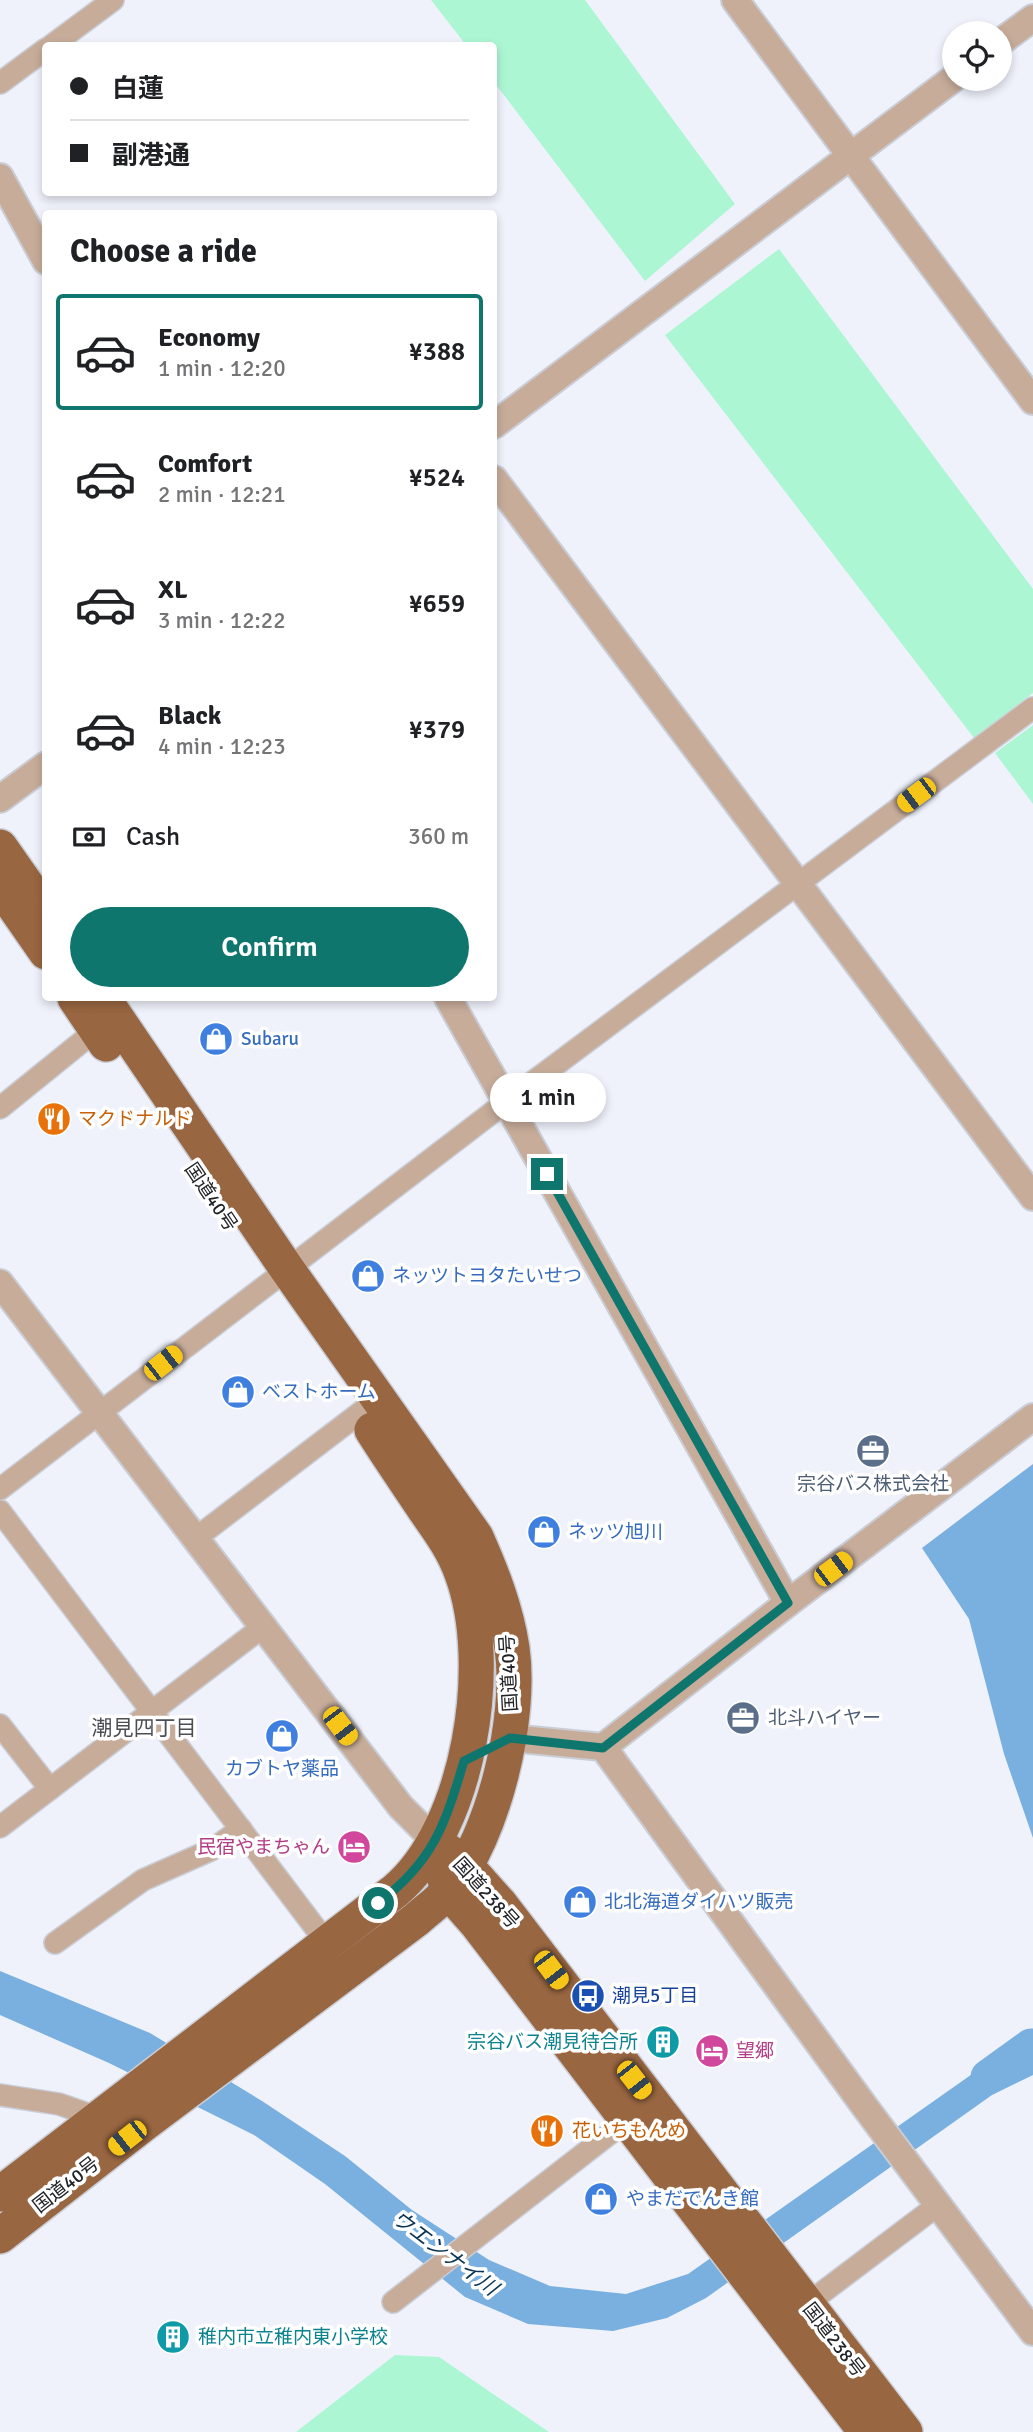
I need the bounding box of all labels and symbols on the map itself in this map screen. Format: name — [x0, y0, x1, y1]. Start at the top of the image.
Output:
car — [893, 774, 940, 816]
shop icon: Subaru — [197, 1020, 235, 1058]
place label: Subaru — [241, 1027, 299, 1051]
callout: 1 min — [489, 1072, 605, 1122]
restaurant icon: マクドナルド — [35, 1100, 73, 1138]
place label: マクドナルド — [78, 1107, 192, 1131]
street label: 国道40号 — [179, 1158, 243, 1236]
route end — [531, 1158, 563, 1190]
shop icon: ネッツトヨタたいせつ — [349, 1257, 387, 1295]
place label: ネッツトヨタたいせつ — [392, 1264, 582, 1288]
car — [140, 1342, 187, 1384]
shop icon: ベストホーム — [219, 1373, 257, 1411]
place label: ベストホーム — [262, 1380, 376, 1404]
office icon: 宗谷バス株式会社 — [854, 1432, 892, 1470]
place label: 宗谷バス株式会社 — [797, 1472, 949, 1496]
shop icon: ネッツ旭川 — [525, 1513, 563, 1551]
place label: ネッツ旭川 — [568, 1520, 663, 1544]
car — [810, 1548, 857, 1590]
street label: 国道40号 — [495, 1634, 523, 1712]
office icon: 北斗ハイヤー — [724, 1699, 762, 1737]
car — [319, 1703, 362, 1749]
place label: 北斗ハイヤー — [768, 1706, 881, 1730]
district label: 潮見四丁目 — [92, 1715, 197, 1741]
shop icon: カブトヤ薬品 — [263, 1717, 301, 1755]
place label: カブトヤ薬品 — [225, 1757, 339, 1781]
hotel icon: 民宿やまちゃん — [335, 1828, 373, 1866]
place label: 民宿やまちゃん — [197, 1835, 330, 1859]
street label: 国道238号 — [448, 1852, 524, 1934]
shop icon: 北北海道ダイハツ販売 — [561, 1883, 599, 1921]
route start — [362, 1887, 394, 1919]
place label: 北北海道ダイハツ販売 — [604, 1890, 794, 1914]
car — [530, 1947, 573, 1993]
bus stop icon: 潮見5丁目 — [569, 1977, 607, 2015]
place label: 潮見5丁目 — [612, 1984, 698, 2008]
building icon: 宗谷バス潮見待合所 — [644, 2023, 682, 2061]
place label: 宗谷バス潮見待合所 — [467, 2030, 638, 2054]
hotel icon: 望郷 — [693, 2032, 731, 2070]
place label: 望郷 — [736, 2039, 774, 2063]
car — [613, 2057, 656, 2103]
restaurant icon: 花いちもんめ — [528, 2112, 566, 2150]
car — [104, 2117, 151, 2159]
place label: 花いちもんめ — [572, 2119, 686, 2143]
street label: 国道40号 — [28, 2152, 104, 2218]
shop icon: やまだでんき館 — [582, 2180, 620, 2218]
place label: やまだでんき館 — [626, 2187, 759, 2211]
water label: ウエンナイ川 — [387, 2205, 505, 2302]
street label: 国道238号 — [798, 2298, 870, 2382]
building icon: 稚内市立稚内東小学校 — [154, 2318, 192, 2356]
place label: 稚内市立稚内東小学校 — [198, 2325, 388, 2349]

